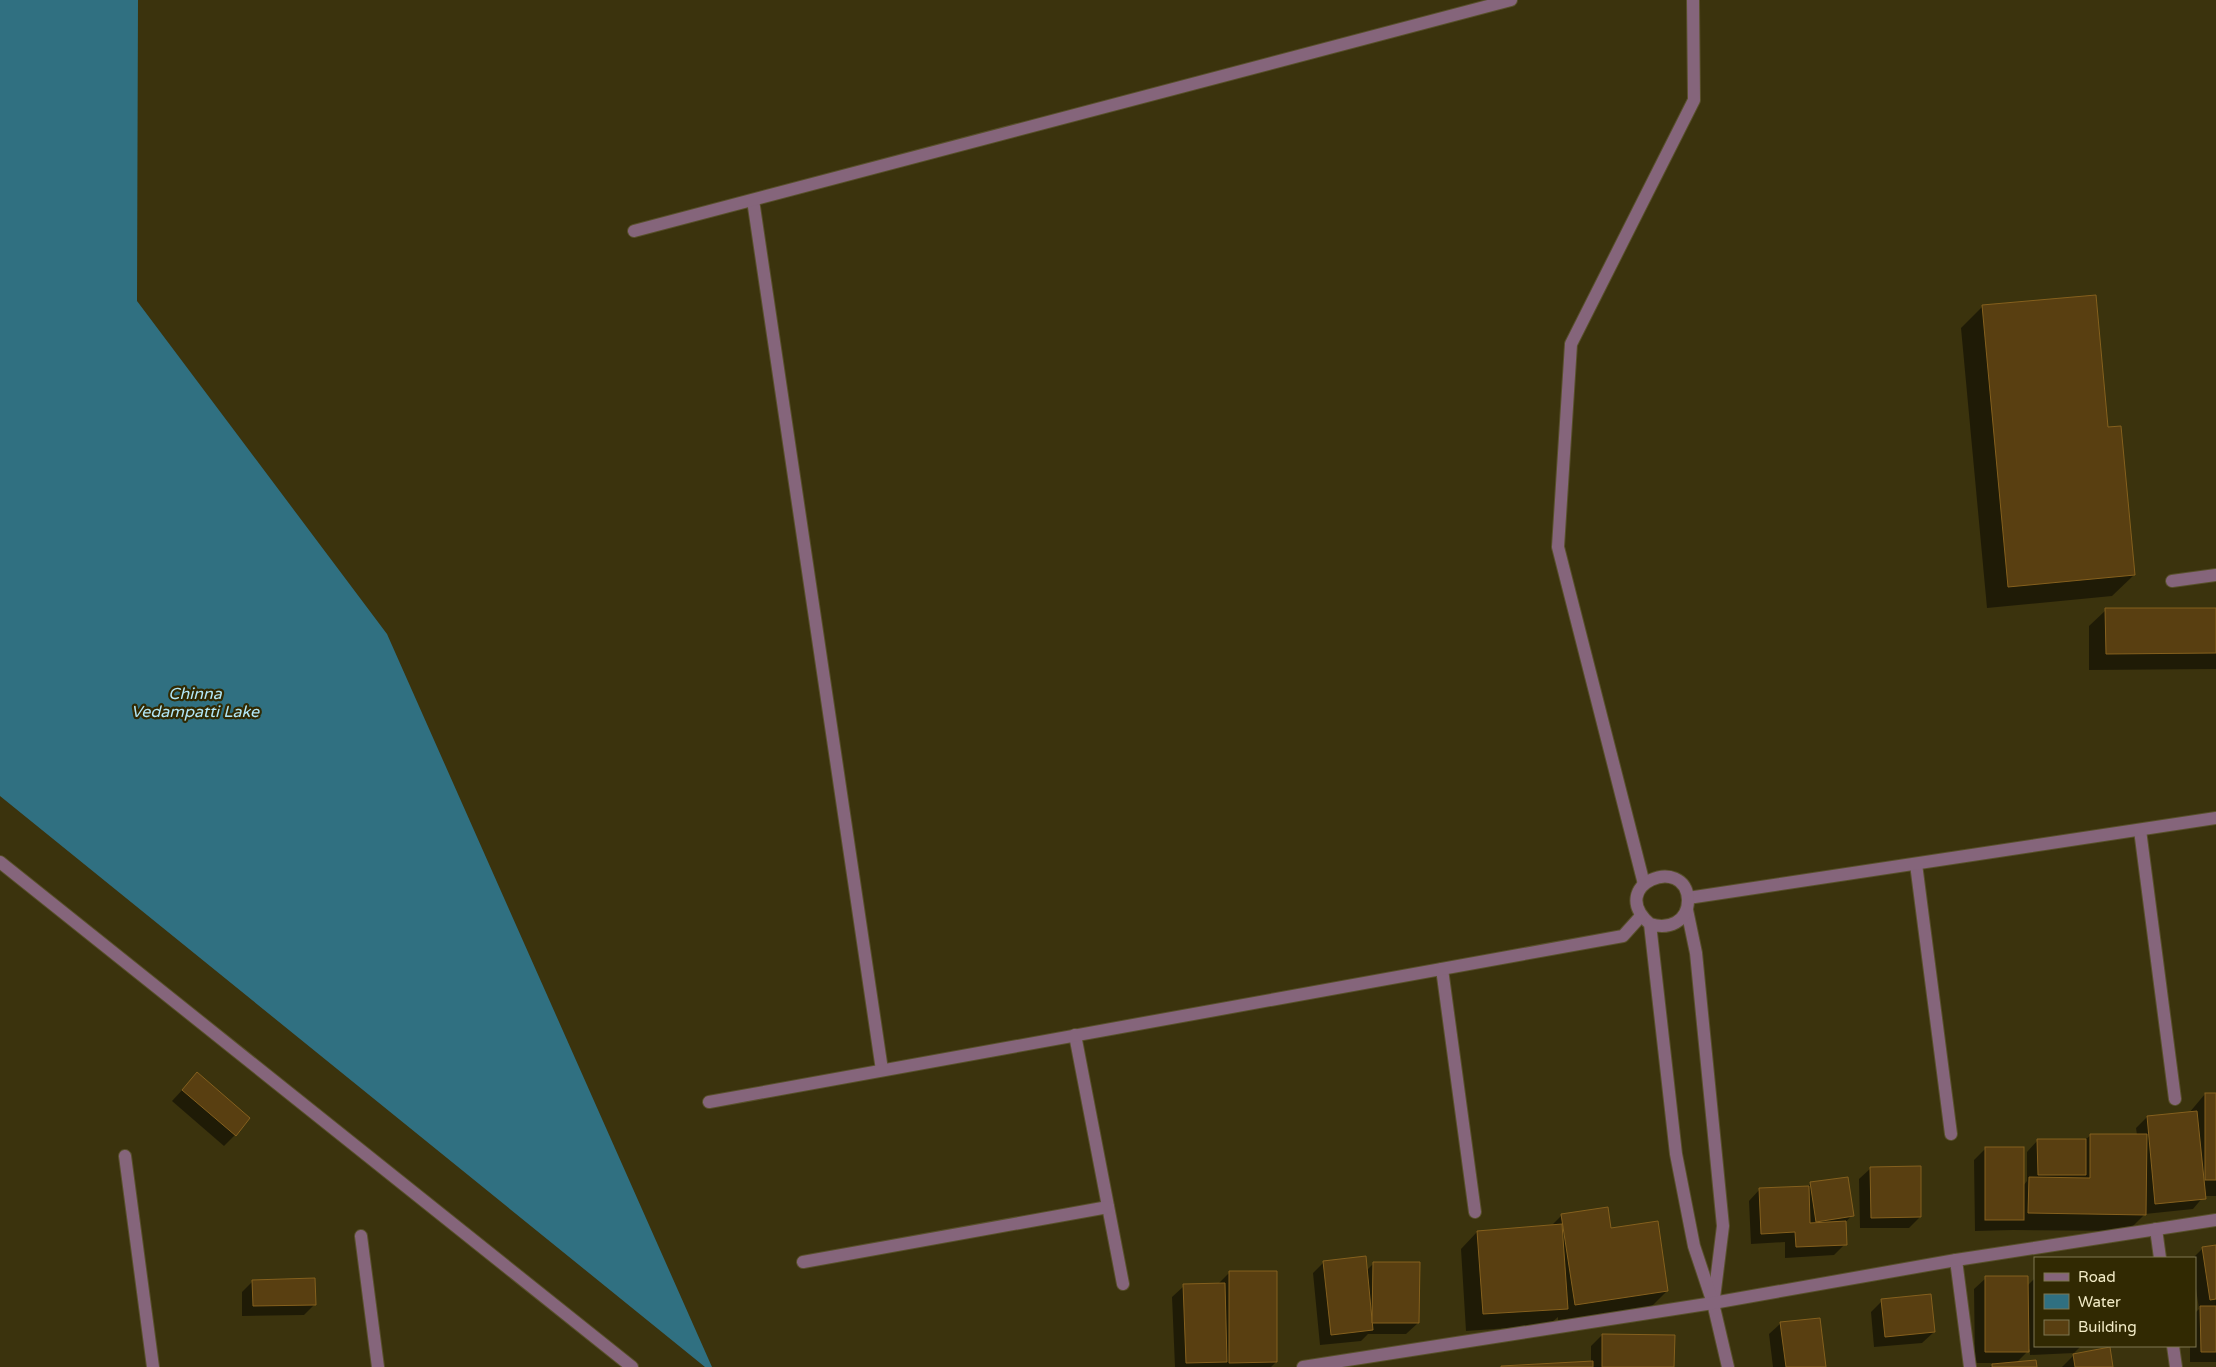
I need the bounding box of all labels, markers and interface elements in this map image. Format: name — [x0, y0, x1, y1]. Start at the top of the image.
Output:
water label: Chinna Vedampatti Lake — [131, 684, 260, 722]
legend — [2034, 1257, 2196, 1347]
text: Road — [2078, 1268, 2116, 1286]
text: Water — [2078, 1293, 2121, 1311]
text: Building — [2078, 1318, 2137, 1336]

